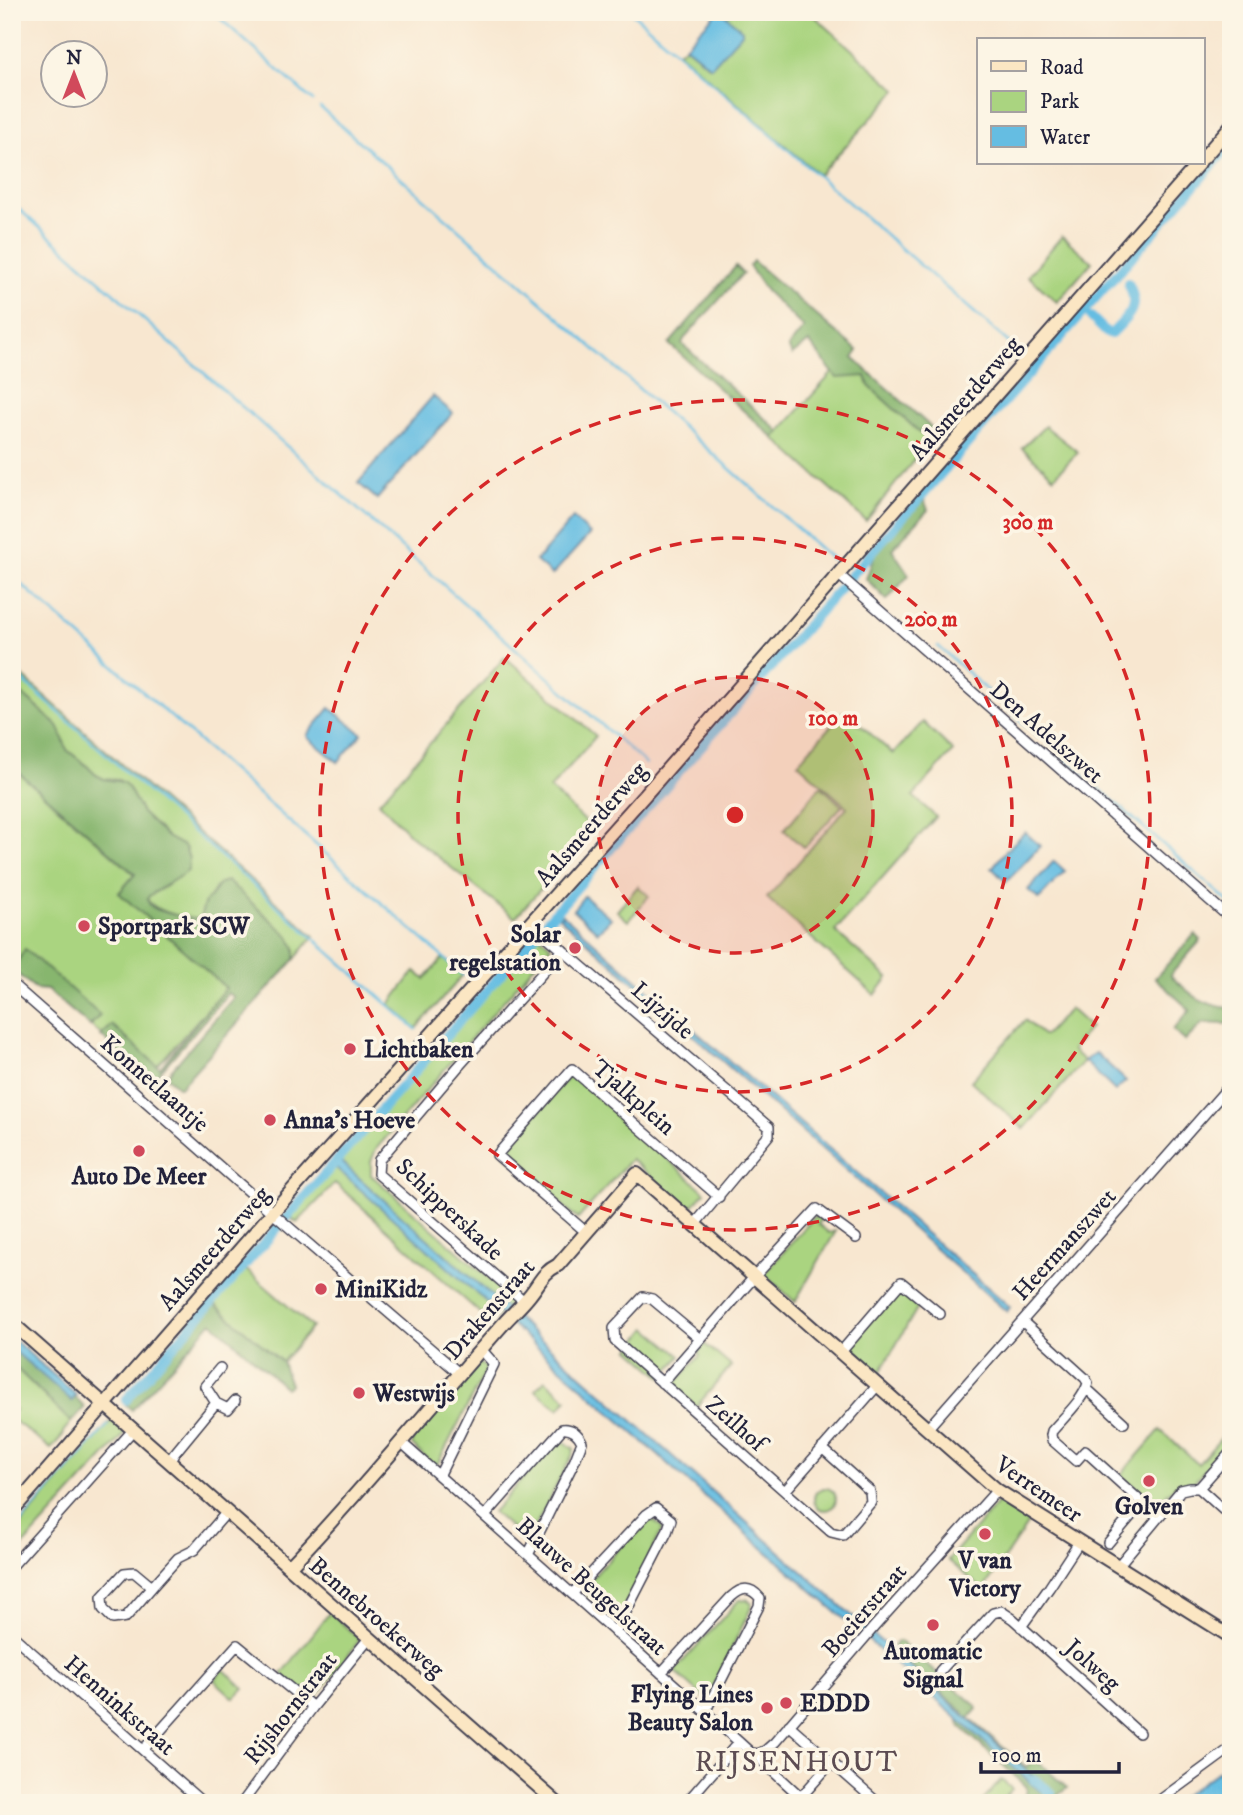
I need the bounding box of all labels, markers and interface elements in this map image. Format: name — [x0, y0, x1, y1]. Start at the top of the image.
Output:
north arrow — [38, 38, 108, 108]
legend — [977, 38, 1204, 164]
text: N — [66, 47, 82, 70]
text: Road — [1040, 55, 1084, 81]
text: Park — [1040, 89, 1080, 115]
text: Water — [1039, 125, 1090, 151]
street label: Aalsmeerderweg — [903, 330, 1028, 467]
text: 300 m — [1003, 510, 1054, 536]
text: 200 m — [904, 607, 958, 633]
street label: Den Adelszwet — [983, 675, 1110, 791]
text: 100 m — [808, 706, 858, 732]
street label: Aalsmeerderweg — [529, 756, 654, 893]
centre of rings — [723, 803, 747, 827]
place label: Sportpark SCW — [98, 912, 250, 942]
marker: Sportpark SCW — [76, 918, 92, 934]
place label: Solar regelstation — [449, 920, 562, 978]
marker: Solar regelstation — [567, 940, 583, 956]
street label: Lijzijde — [625, 975, 700, 1046]
street label: Konnetlaantje — [94, 1028, 215, 1139]
place label: Lichtbaken — [364, 1035, 474, 1065]
marker: Lichtbaken — [342, 1041, 358, 1057]
street label: Tjalkplein — [586, 1053, 681, 1142]
place label: Anna's Hoeve — [283, 1106, 415, 1136]
marker: Anna's Hoeve — [262, 1112, 278, 1128]
marker: Auto De Meer — [131, 1143, 147, 1159]
street label: Schipperskade — [389, 1152, 510, 1267]
place label: Auto De Meer — [71, 1162, 207, 1192]
street label: Aalsmeerderweg — [152, 1180, 277, 1317]
street label: Heermanszwet — [1007, 1182, 1123, 1307]
street label: Drakenstraat — [438, 1253, 542, 1366]
place label: MiniKidz — [335, 1275, 428, 1305]
marker: MiniKidz — [313, 1281, 329, 1297]
place label: Westwijs — [372, 1379, 455, 1409]
marker: Westwijs — [351, 1385, 367, 1401]
street label: Zeilhof — [699, 1389, 774, 1460]
street label: Verremeer — [988, 1449, 1088, 1530]
marker: Golven — [1141, 1473, 1157, 1489]
place label: Golven — [1115, 1492, 1184, 1522]
street label: Blauwe Beugelstraat — [510, 1511, 673, 1663]
marker: V van Victory — [977, 1526, 993, 1542]
place label: V van Victory — [948, 1546, 1021, 1604]
street label: Bennebroekerweg — [303, 1551, 450, 1685]
street label: Boeierstraat — [816, 1557, 914, 1664]
marker: Automatic Signal — [925, 1617, 941, 1633]
street label: Jolweg — [1057, 1632, 1127, 1699]
place label: Automatic Signal — [883, 1637, 983, 1695]
street label: Rijshornstraat — [238, 1646, 344, 1771]
street label: Henninkstraat — [57, 1649, 182, 1763]
place label: Flying Lines Beauty Salon — [628, 1680, 753, 1738]
place label: EDDD — [800, 1689, 870, 1719]
marker: EDDD — [778, 1695, 794, 1711]
marker: Flying Lines Beauty Salon — [759, 1700, 775, 1716]
scale bar — [981, 1731, 1119, 1775]
text: 100 m — [991, 1743, 1042, 1769]
district label: RIJSENHOUT — [695, 1745, 899, 1780]

